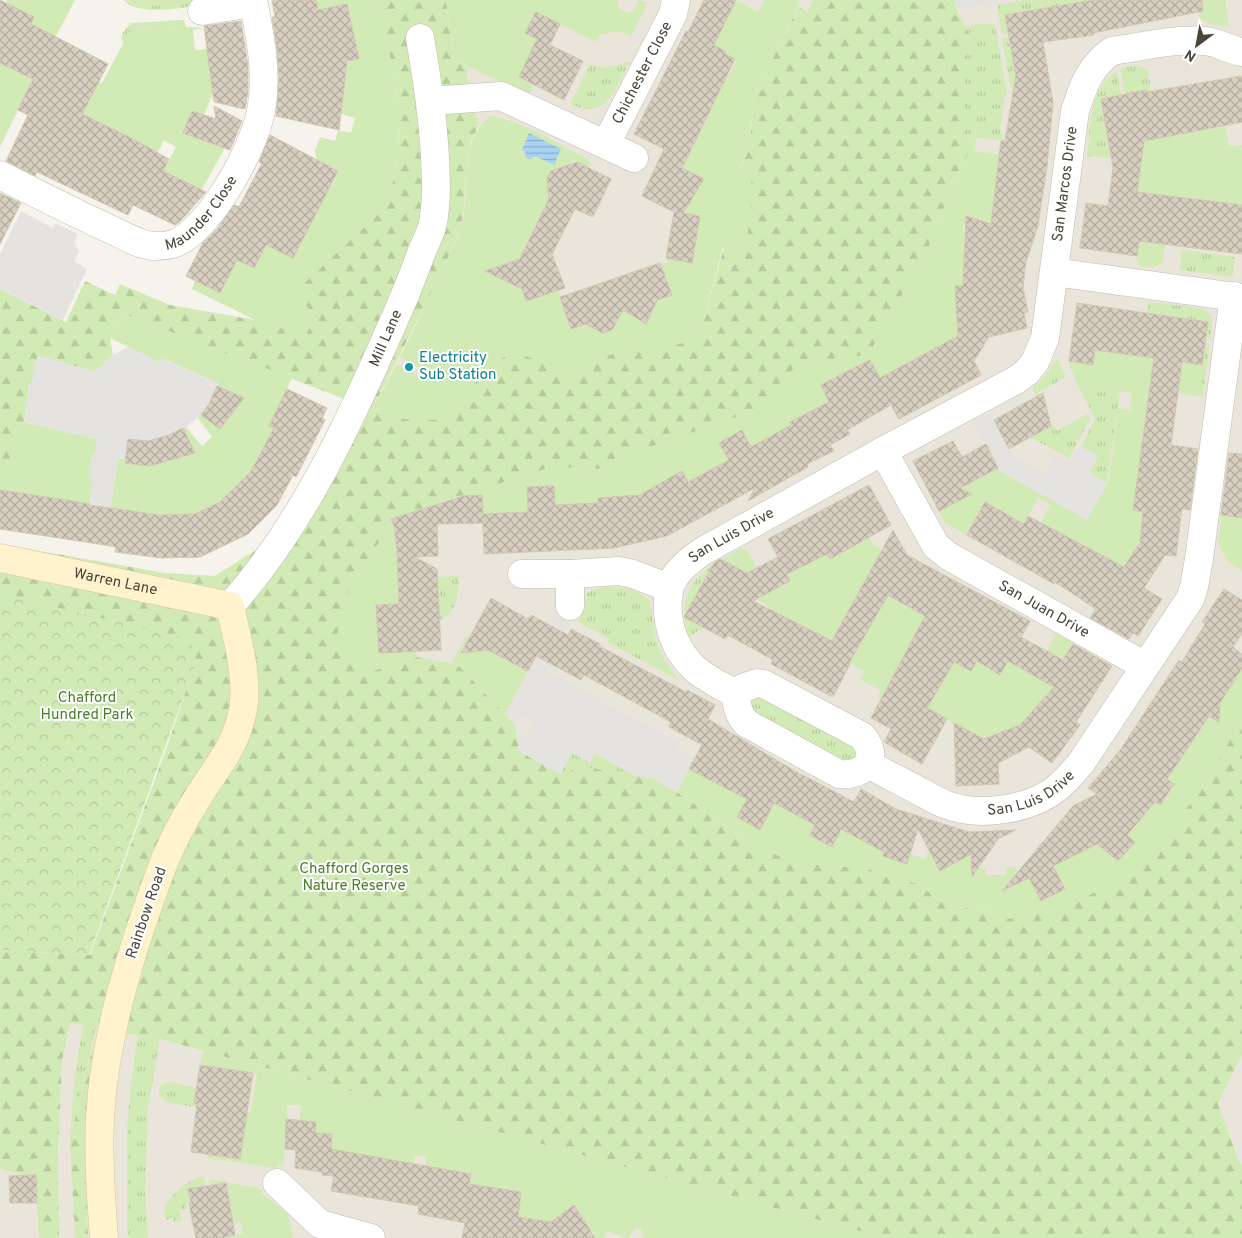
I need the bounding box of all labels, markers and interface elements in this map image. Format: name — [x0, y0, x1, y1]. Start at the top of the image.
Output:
street label: Chichester Close — [608, 18, 677, 127]
north arrow — [1172, 20, 1222, 70]
text: N — [1182, 45, 1200, 65]
street label: San Marcos Drive — [1048, 125, 1082, 243]
street label: Maunder Close — [163, 172, 242, 255]
street label: Mill Lane — [365, 307, 407, 370]
place label: Electricity Sub Station — [419, 349, 496, 385]
marker: Electricity Sub Station — [403, 361, 415, 373]
street label: San Luis Drive — [685, 504, 778, 568]
street label: Warren Lane — [72, 564, 159, 600]
street label: San Juan Drive — [995, 576, 1093, 642]
park label: Chafford Hundred Park — [41, 689, 133, 725]
street label: San Luis Drive — [987, 767, 1079, 820]
park label: Chafford Gorges Nature Reserve — [299, 860, 409, 896]
street label: Rainbow Road — [122, 865, 172, 961]

